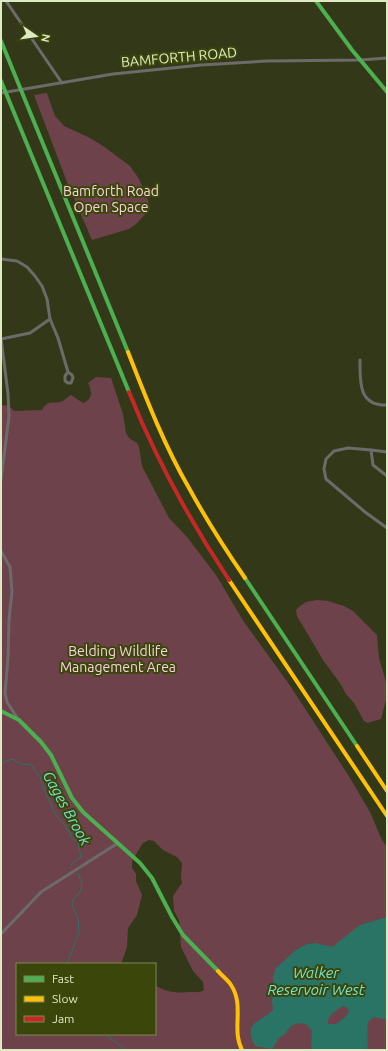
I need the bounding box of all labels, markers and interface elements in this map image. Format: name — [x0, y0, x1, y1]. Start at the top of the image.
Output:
north arrow — [16, 16, 56, 56]
text: N — [39, 33, 53, 44]
street label: BAMFORTH ROAD — [120, 44, 238, 70]
park label: Bamforth Road Open Space — [63, 183, 159, 215]
park label: Belding Wildlife Management Area — [60, 643, 176, 675]
water label: Gages Brook — [40, 768, 95, 848]
legend — [16, 963, 156, 1035]
water label: Walker Reservoir West — [267, 964, 365, 998]
text: Fast — [52, 972, 74, 985]
text: Slow — [52, 992, 78, 1005]
text: Jam — [52, 1012, 74, 1025]

